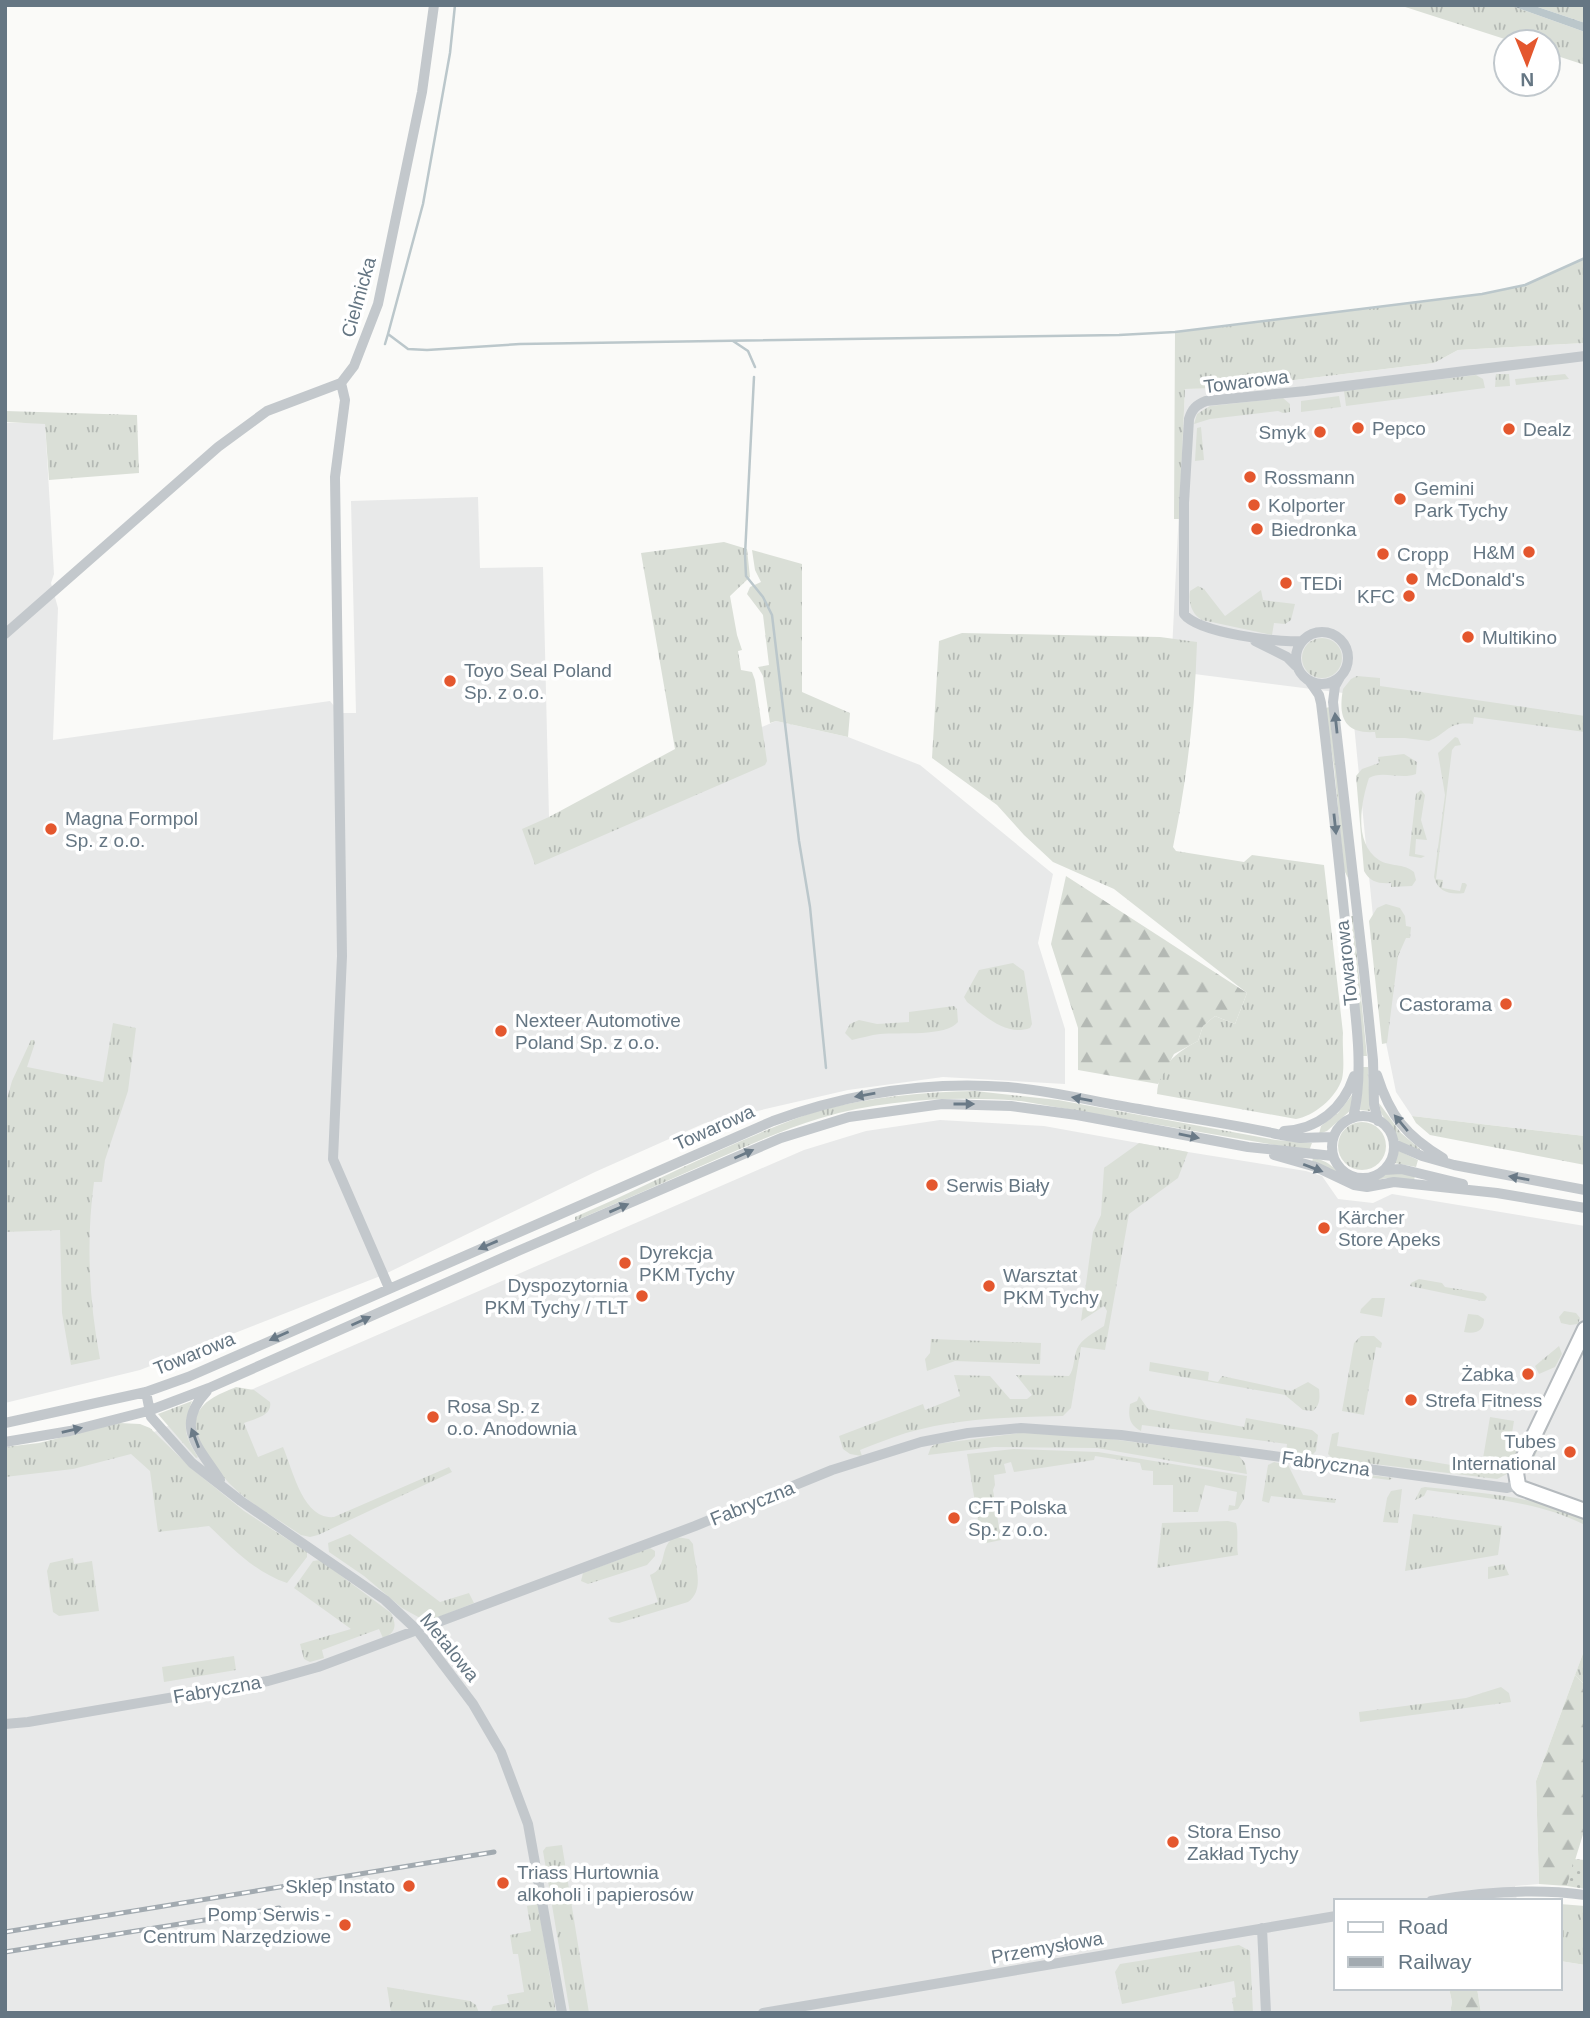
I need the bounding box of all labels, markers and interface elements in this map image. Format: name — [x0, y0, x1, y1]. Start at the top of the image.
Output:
north arrow — [1492, 28, 1562, 98]
text: N — [1520, 69, 1534, 90]
street label: Cielmicka — [337, 254, 380, 340]
street label: Towarowa — [1202, 366, 1290, 397]
place label: Pepco — [1372, 418, 1426, 439]
place label: Dealz — [1523, 419, 1572, 440]
marker: Pepco — [1350, 420, 1366, 436]
marker: Dealz — [1501, 421, 1517, 437]
place label: Smyk — [1259, 422, 1307, 443]
marker: Smyk — [1312, 424, 1328, 440]
place label: Rossmann — [1264, 467, 1355, 488]
marker: Rossmann — [1242, 469, 1258, 485]
place label: Gemini Park Tychy — [1414, 478, 1508, 521]
marker: Gemini Park Tychy — [1392, 491, 1408, 507]
place label: Kolporter — [1268, 495, 1346, 516]
marker: Kolporter — [1246, 497, 1262, 513]
place label: Biedronka — [1271, 519, 1357, 540]
marker: Biedronka — [1249, 521, 1265, 537]
place label: H&M — [1473, 542, 1515, 563]
place label: Cropp — [1397, 544, 1449, 565]
marker: H&M — [1521, 544, 1537, 560]
marker: Cropp — [1375, 546, 1391, 562]
place label: McDonald's — [1426, 569, 1525, 590]
marker: McDonald's — [1404, 571, 1420, 587]
place label: TEDi — [1300, 573, 1342, 594]
marker: TEDi — [1278, 575, 1294, 591]
place label: KFC — [1357, 586, 1395, 607]
marker: KFC — [1401, 588, 1417, 604]
place label: Multikino — [1482, 627, 1557, 648]
marker: Multikino — [1460, 629, 1476, 645]
place label: Toyo Seal Poland Sp. z o.o. — [464, 660, 612, 703]
marker: Toyo Seal Poland Sp. z o.o. — [442, 673, 458, 689]
one-way arrow — [1330, 712, 1341, 734]
place label: Magna Formpol Sp. z o.o. — [65, 808, 198, 851]
one-way arrow — [1329, 813, 1340, 835]
marker: Magna Formpol Sp. z o.o. — [43, 821, 59, 837]
street label: Towarowa — [1332, 919, 1361, 1007]
place label: Castorama — [1399, 994, 1492, 1015]
marker: Castorama — [1498, 996, 1514, 1012]
place label: Nexteer Automotive Poland Sp. z o.o. — [515, 1010, 681, 1053]
marker: Nexteer Automotive Poland Sp. z o.o. — [493, 1023, 509, 1039]
one-way arrow — [854, 1090, 876, 1101]
one-way arrow — [1071, 1093, 1093, 1104]
one-way arrow — [953, 1098, 975, 1110]
street label: Towarowa — [671, 1100, 758, 1154]
one-way arrow — [1394, 1115, 1409, 1132]
one-way arrow — [1178, 1131, 1200, 1142]
one-way arrow — [734, 1148, 754, 1160]
one-way arrow — [1303, 1162, 1324, 1173]
one-way arrow — [1508, 1172, 1530, 1183]
place label: Serwis Biały — [946, 1175, 1050, 1196]
marker: Serwis Biały — [924, 1177, 940, 1193]
one-way arrow — [609, 1202, 630, 1213]
place label: Kärcher Store Apeks — [1338, 1207, 1440, 1250]
marker: Kärcher Store Apeks — [1316, 1220, 1332, 1236]
one-way arrow — [477, 1240, 498, 1251]
place label: Dyrekcja PKM Tychy — [639, 1242, 735, 1285]
marker: Dyrekcja PKM Tychy — [617, 1255, 633, 1271]
place label: Warsztat PKM Tychy — [1003, 1265, 1099, 1308]
place label: Dyspozytornia PKM Tychy / TLT — [484, 1275, 628, 1318]
marker: Warsztat PKM Tychy — [981, 1278, 997, 1294]
marker: Dyspozytornia PKM Tychy / TLT — [634, 1288, 650, 1304]
one-way arrow — [351, 1315, 371, 1327]
street label: Towarowa — [151, 1328, 238, 1379]
one-way arrow — [269, 1331, 290, 1342]
place label: Żabka — [1461, 1364, 1514, 1385]
marker: Żabka — [1520, 1366, 1536, 1382]
place label: Strefa Fitness — [1425, 1390, 1542, 1411]
marker: Strefa Fitness — [1403, 1392, 1419, 1408]
place label: Rosa Sp. z o.o. Anodownia — [447, 1396, 577, 1439]
marker: Rosa Sp. z o.o. Anodownia — [425, 1409, 441, 1425]
one-way arrow — [61, 1424, 83, 1435]
one-way arrow — [189, 1427, 200, 1448]
place label: Tubes International — [1451, 1431, 1556, 1474]
marker: Tubes International — [1562, 1444, 1578, 1460]
street label: Fabryczna — [1281, 1447, 1372, 1480]
street label: Fabryczna — [707, 1477, 798, 1530]
place label: CFT Polska Sp. z o.o. — [968, 1497, 1067, 1540]
marker: CFT Polska Sp. z o.o. — [946, 1510, 962, 1526]
street label: Metalowa — [416, 1609, 484, 1686]
street label: Fabryczna — [172, 1671, 263, 1708]
place label: Stora Enso Zakład Tychy — [1187, 1821, 1299, 1864]
marker: Stora Enso Zakład Tychy — [1165, 1834, 1181, 1850]
place label: Triass Hurtownia alkoholi i papierosów — [517, 1862, 694, 1905]
marker: Triass Hurtownia alkoholi i papierosów — [495, 1875, 511, 1891]
place label: Sklep Instato — [285, 1876, 395, 1897]
marker: Sklep Instato — [401, 1878, 417, 1894]
legend — [1334, 1899, 1562, 1990]
place label: Pomp Serwis - Centrum Narzędziowe — [143, 1904, 331, 1947]
text: Road — [1398, 1915, 1448, 1938]
marker: Pomp Serwis - Centrum Narzędziowe — [337, 1917, 353, 1933]
street label: Przemysłowa — [990, 1927, 1105, 1968]
text: Railway — [1398, 1950, 1472, 1973]

